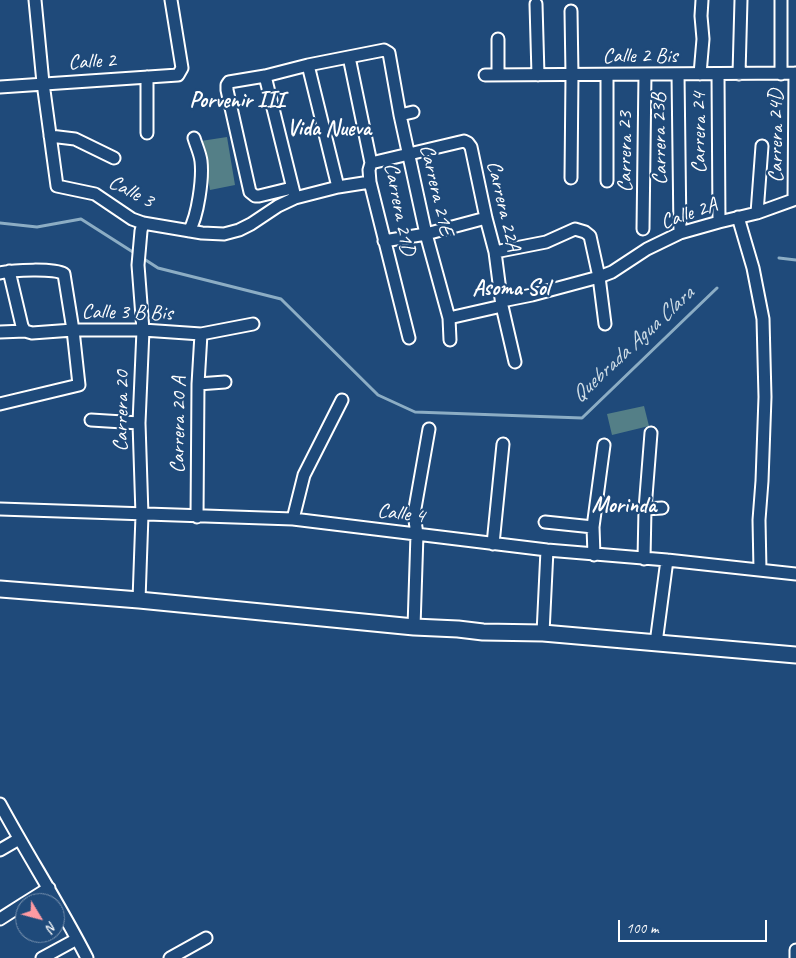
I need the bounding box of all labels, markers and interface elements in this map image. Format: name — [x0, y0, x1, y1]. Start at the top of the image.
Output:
street label: Calle 2 Bis — [603, 43, 677, 69]
street label: Calle 2 — [68, 48, 116, 76]
district label: Porvenir III — [189, 88, 285, 114]
street label: Carrera 24D — [763, 89, 789, 183]
street label: Carrera 24 — [686, 92, 712, 174]
street label: Carrera 23B — [647, 93, 673, 185]
street label: Carrera 23 — [612, 111, 638, 193]
district label: Vida Nueva — [287, 116, 371, 142]
street label: Carrera 21E — [413, 142, 459, 238]
street label: Carrera 22A — [480, 158, 526, 254]
street label: Carrera 21D — [378, 161, 420, 257]
street label: Calle 3 — [104, 170, 158, 214]
street label: Calle 2A — [657, 193, 721, 235]
district label: Asoma Sol — [472, 276, 550, 302]
water label: Quebrada Agua Clara — [566, 281, 700, 409]
street label: Calle 3 B Bis — [81, 300, 173, 326]
street label: Carrera 20 — [109, 370, 135, 452]
street label: Carrera 20 A — [166, 376, 192, 474]
district label: Morinda — [592, 493, 656, 519]
street label: Calle 4 — [376, 499, 426, 529]
north arrow — [15, 893, 65, 943]
scale bar — [621, 910, 770, 942]
text: N — [42, 918, 61, 935]
text: 100 m — [626, 919, 658, 938]

